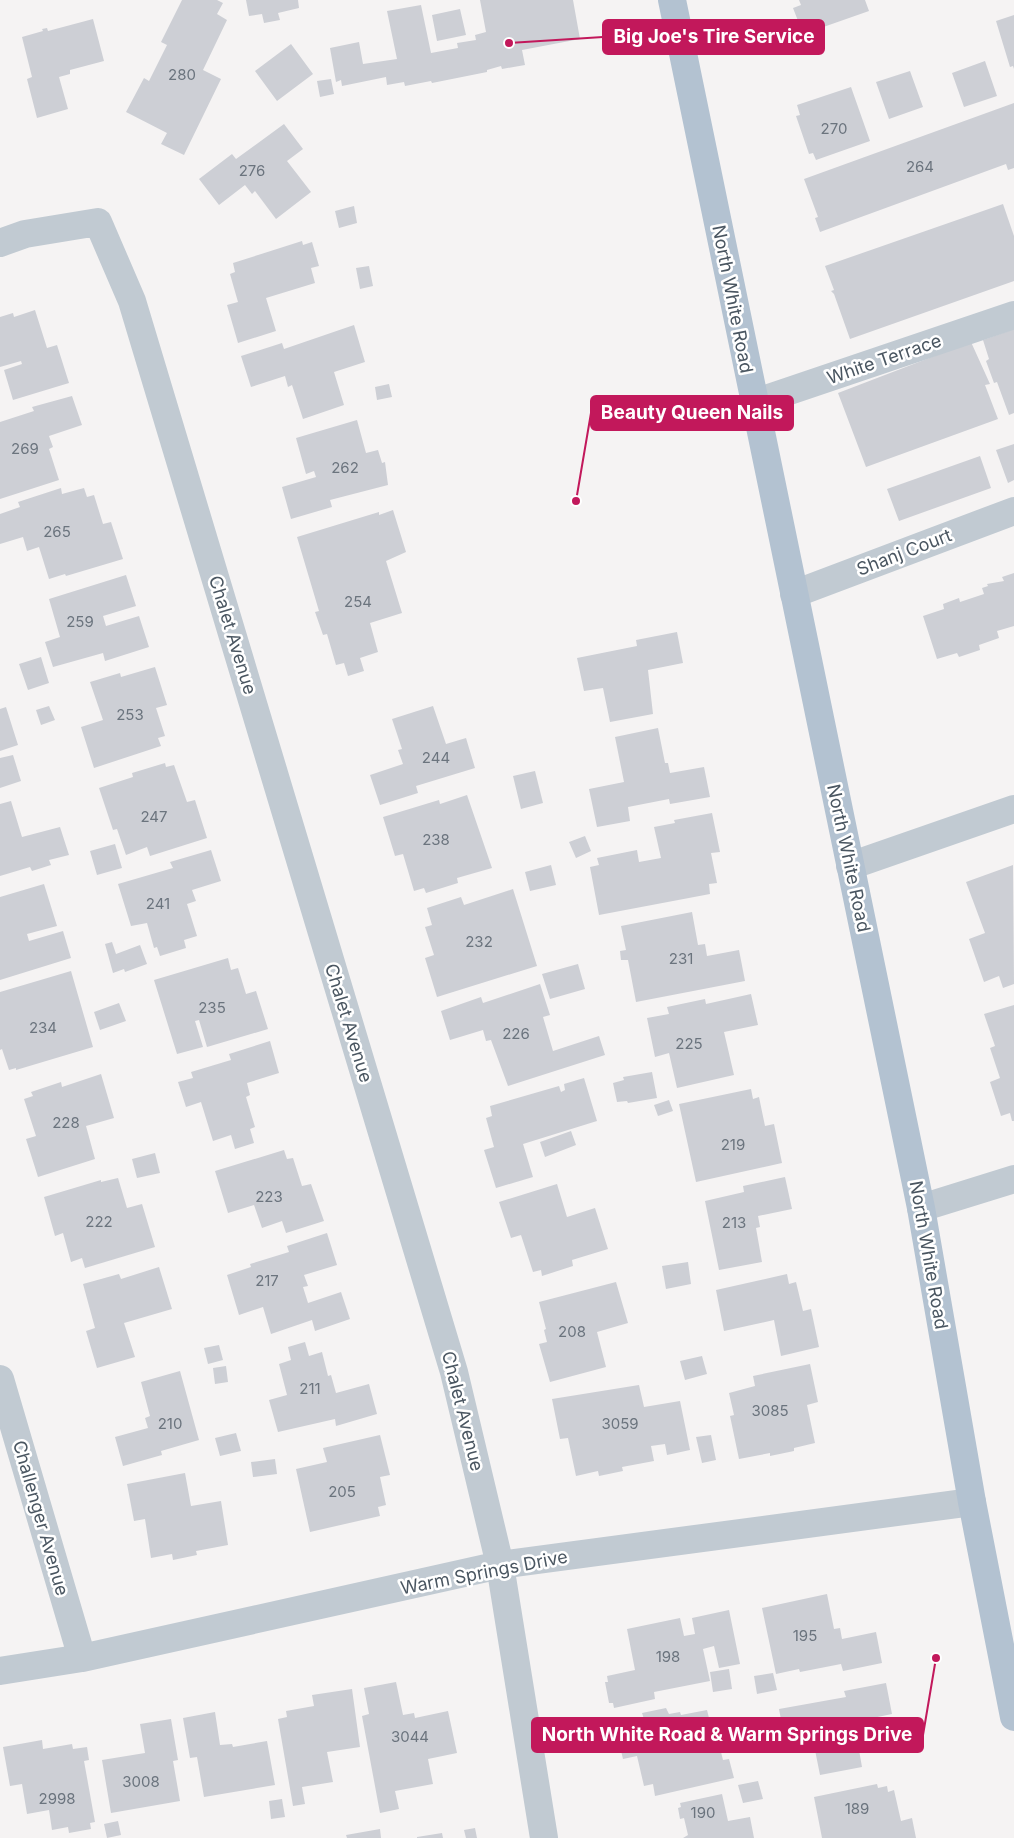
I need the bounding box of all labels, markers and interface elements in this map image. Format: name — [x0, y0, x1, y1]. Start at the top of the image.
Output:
callout: Big Joe's Tire Service — [603, 20, 824, 54]
text: Big Joe's Tire Service — [613, 25, 815, 48]
house number: 280 — [168, 65, 196, 84]
house number: 270 — [821, 119, 847, 138]
house number: 264 — [906, 157, 934, 176]
house number: 276 — [239, 161, 265, 180]
street label: North White Road — [708, 223, 758, 375]
street label: White Terrace — [824, 330, 944, 388]
callout: Beauty Queen Nails — [591, 396, 793, 430]
text: Beauty Queen Nails — [601, 401, 783, 424]
house number: 269 — [11, 439, 39, 458]
house number: 262 — [331, 458, 359, 477]
house number: 265 — [43, 522, 71, 541]
street label: Shanj Court — [854, 524, 954, 580]
street label: Chalet Avenue — [205, 573, 261, 697]
house number: 254 — [344, 592, 372, 611]
house number: 259 — [66, 612, 94, 631]
house number: 253 — [116, 705, 144, 724]
house number: 244 — [422, 748, 450, 767]
street label: North White Road — [823, 782, 875, 934]
house number: 247 — [140, 807, 168, 826]
house number: 238 — [422, 830, 450, 849]
house number: 241 — [146, 894, 170, 913]
house number: 232 — [465, 932, 493, 951]
house number: 231 — [669, 949, 693, 968]
street label: Chalet Avenue — [321, 961, 377, 1085]
house number: 235 — [198, 998, 226, 1017]
house number: 234 — [29, 1018, 57, 1037]
house number: 226 — [502, 1024, 530, 1043]
house number: 225 — [675, 1034, 703, 1053]
house number: 228 — [52, 1113, 80, 1132]
house number: 219 — [721, 1135, 745, 1154]
street label: North White Road — [906, 1179, 952, 1331]
house number: 223 — [255, 1187, 283, 1206]
house number: 222 — [85, 1212, 113, 1231]
house number: 213 — [722, 1213, 746, 1232]
house number: 217 — [255, 1271, 279, 1290]
house number: 208 — [558, 1322, 586, 1341]
street label: Chalet Avenue — [438, 1349, 488, 1473]
house number: 211 — [299, 1379, 321, 1398]
house number: 3085 — [751, 1401, 789, 1420]
house number: 210 — [158, 1414, 182, 1433]
house number: 3059 — [601, 1414, 639, 1433]
street label: Challenger Avenue — [9, 1438, 73, 1598]
house number: 205 — [328, 1482, 356, 1501]
street label: Warm Springs Drive — [399, 1546, 569, 1598]
house number: 195 — [793, 1626, 817, 1645]
house number: 198 — [656, 1647, 680, 1666]
callout: North White Road & Warm Springs Drive — [532, 1718, 923, 1752]
text: North White Road & Warm Springs Drive — [542, 1723, 912, 1746]
house number: 3044 — [391, 1727, 429, 1746]
house number: 3008 — [122, 1772, 160, 1791]
house number: 2998 — [38, 1789, 76, 1808]
house number: 189 — [845, 1799, 869, 1818]
house number: 190 — [691, 1803, 715, 1822]

